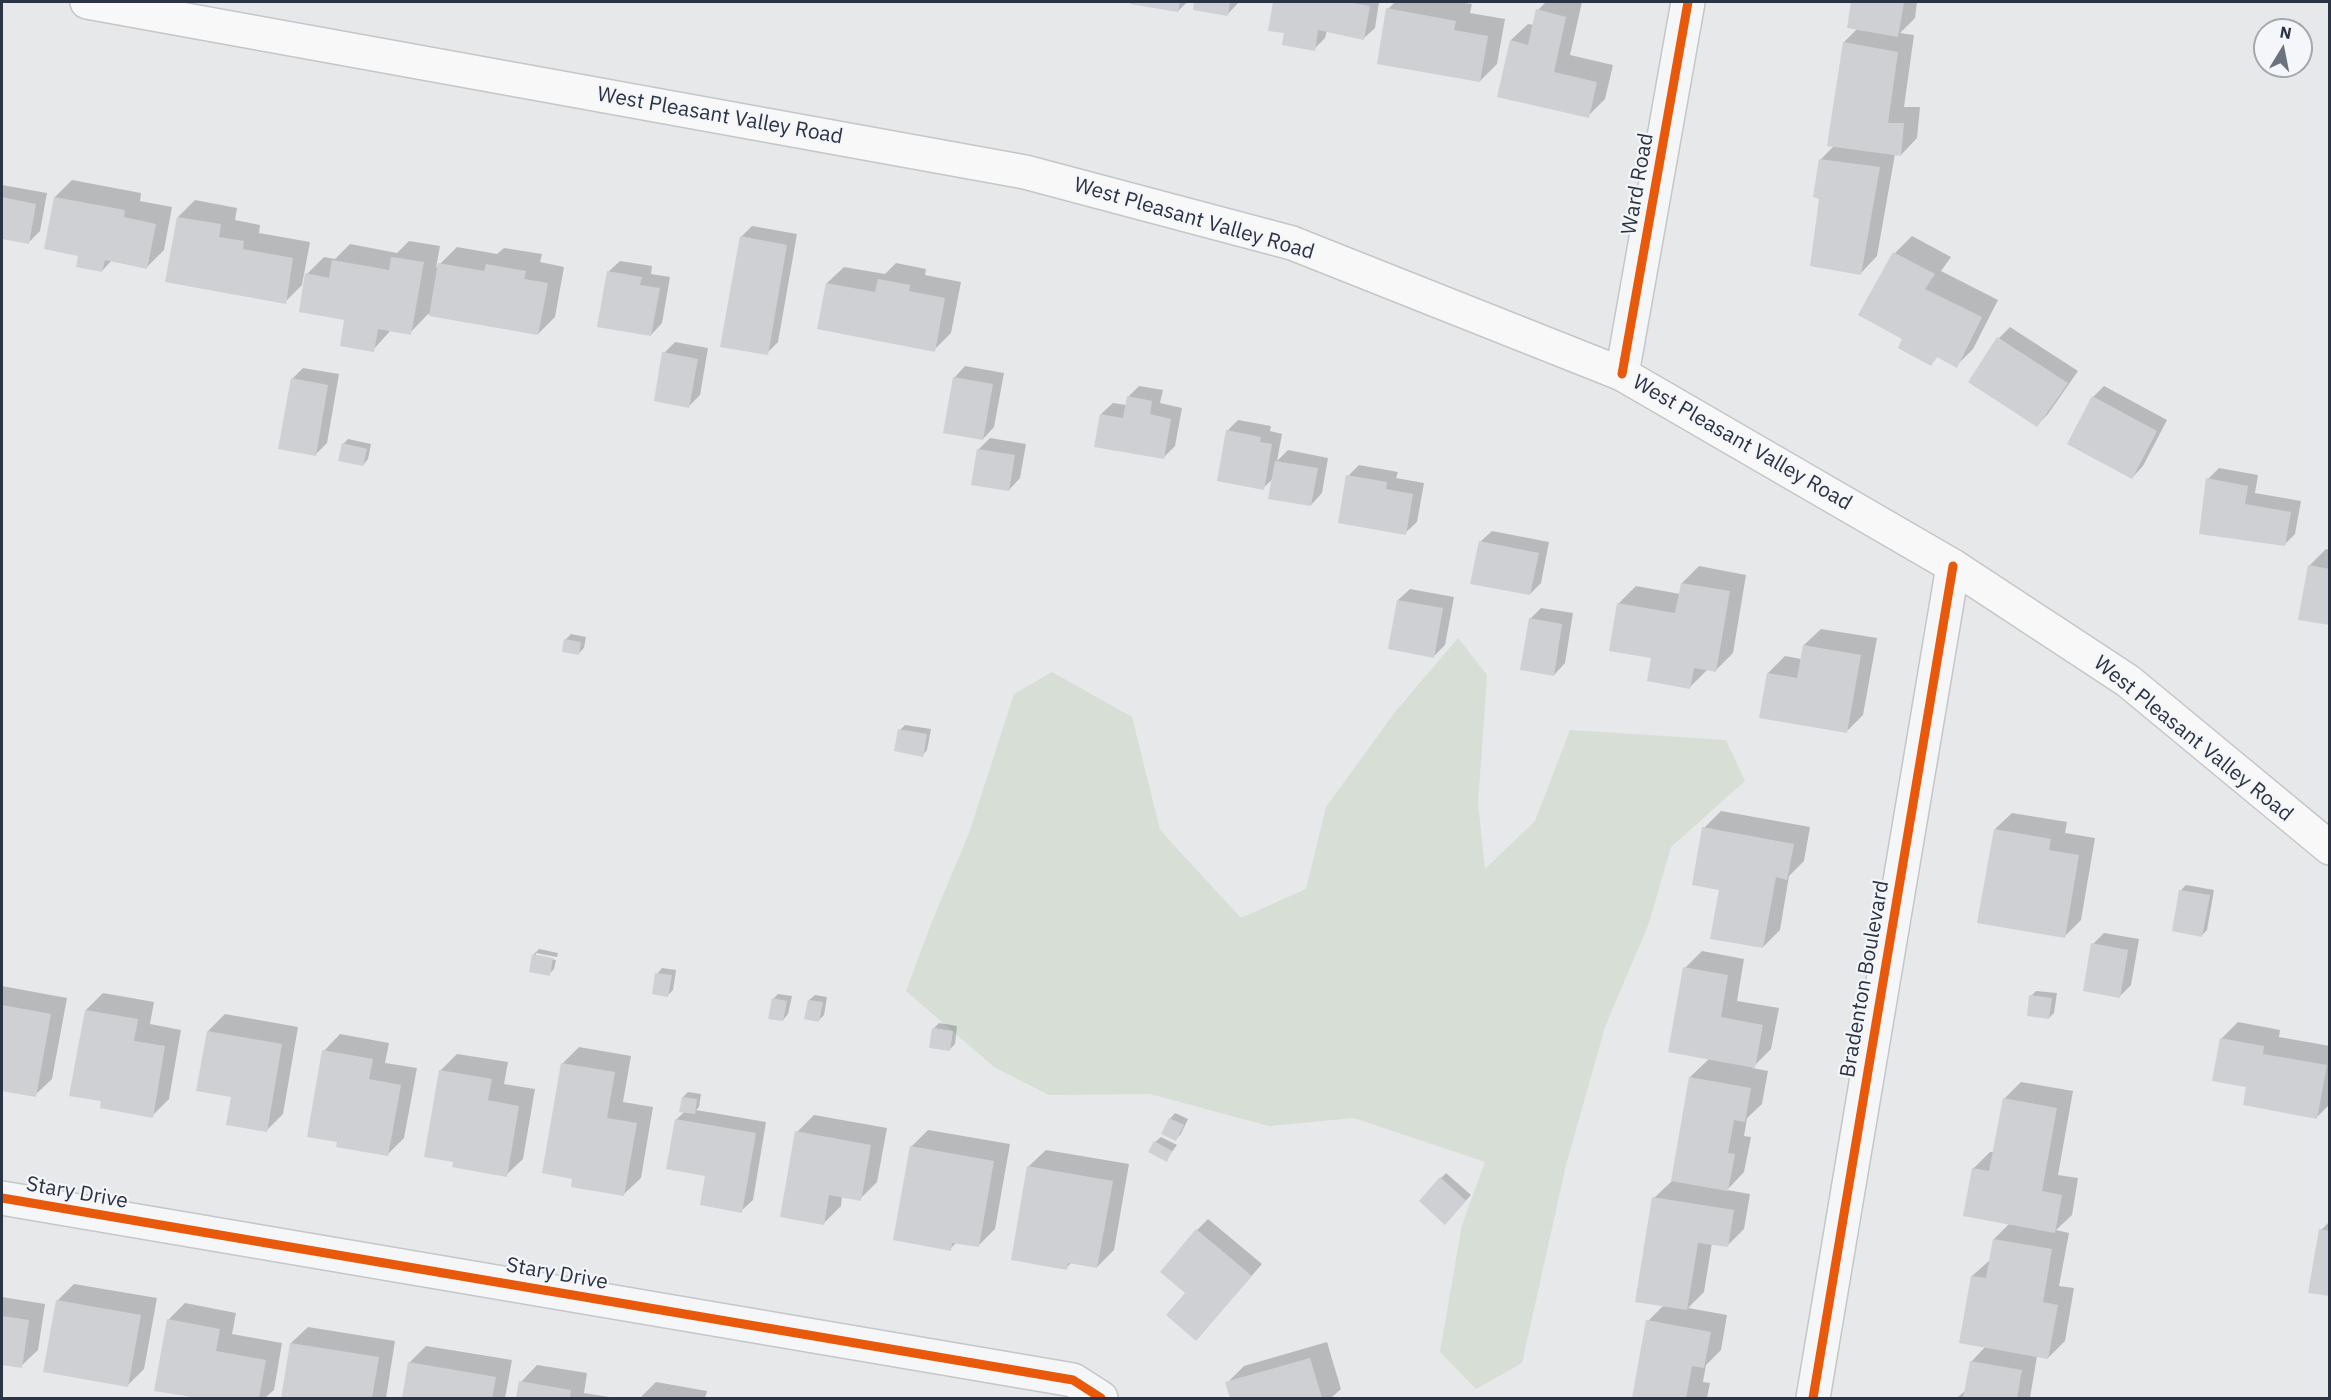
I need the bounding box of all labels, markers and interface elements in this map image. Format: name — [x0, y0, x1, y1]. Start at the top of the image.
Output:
north arrow — [2253, 18, 2313, 78]
text: N — [2278, 21, 2293, 43]
street label: West Pleasant Valley Road — [595, 82, 845, 150]
street label: Ward Road — [1617, 131, 1659, 237]
street label: West Pleasant Valley Road — [1071, 173, 1317, 265]
street label: West Pleasant Valley Road — [1628, 370, 1856, 516]
street label: West Pleasant Valley Road — [2088, 651, 2298, 827]
street label: Bradenton Boulevard — [1835, 878, 1895, 1080]
street label: Stary Drive — [24, 1172, 130, 1214]
street label: Stary Drive — [504, 1253, 610, 1295]

